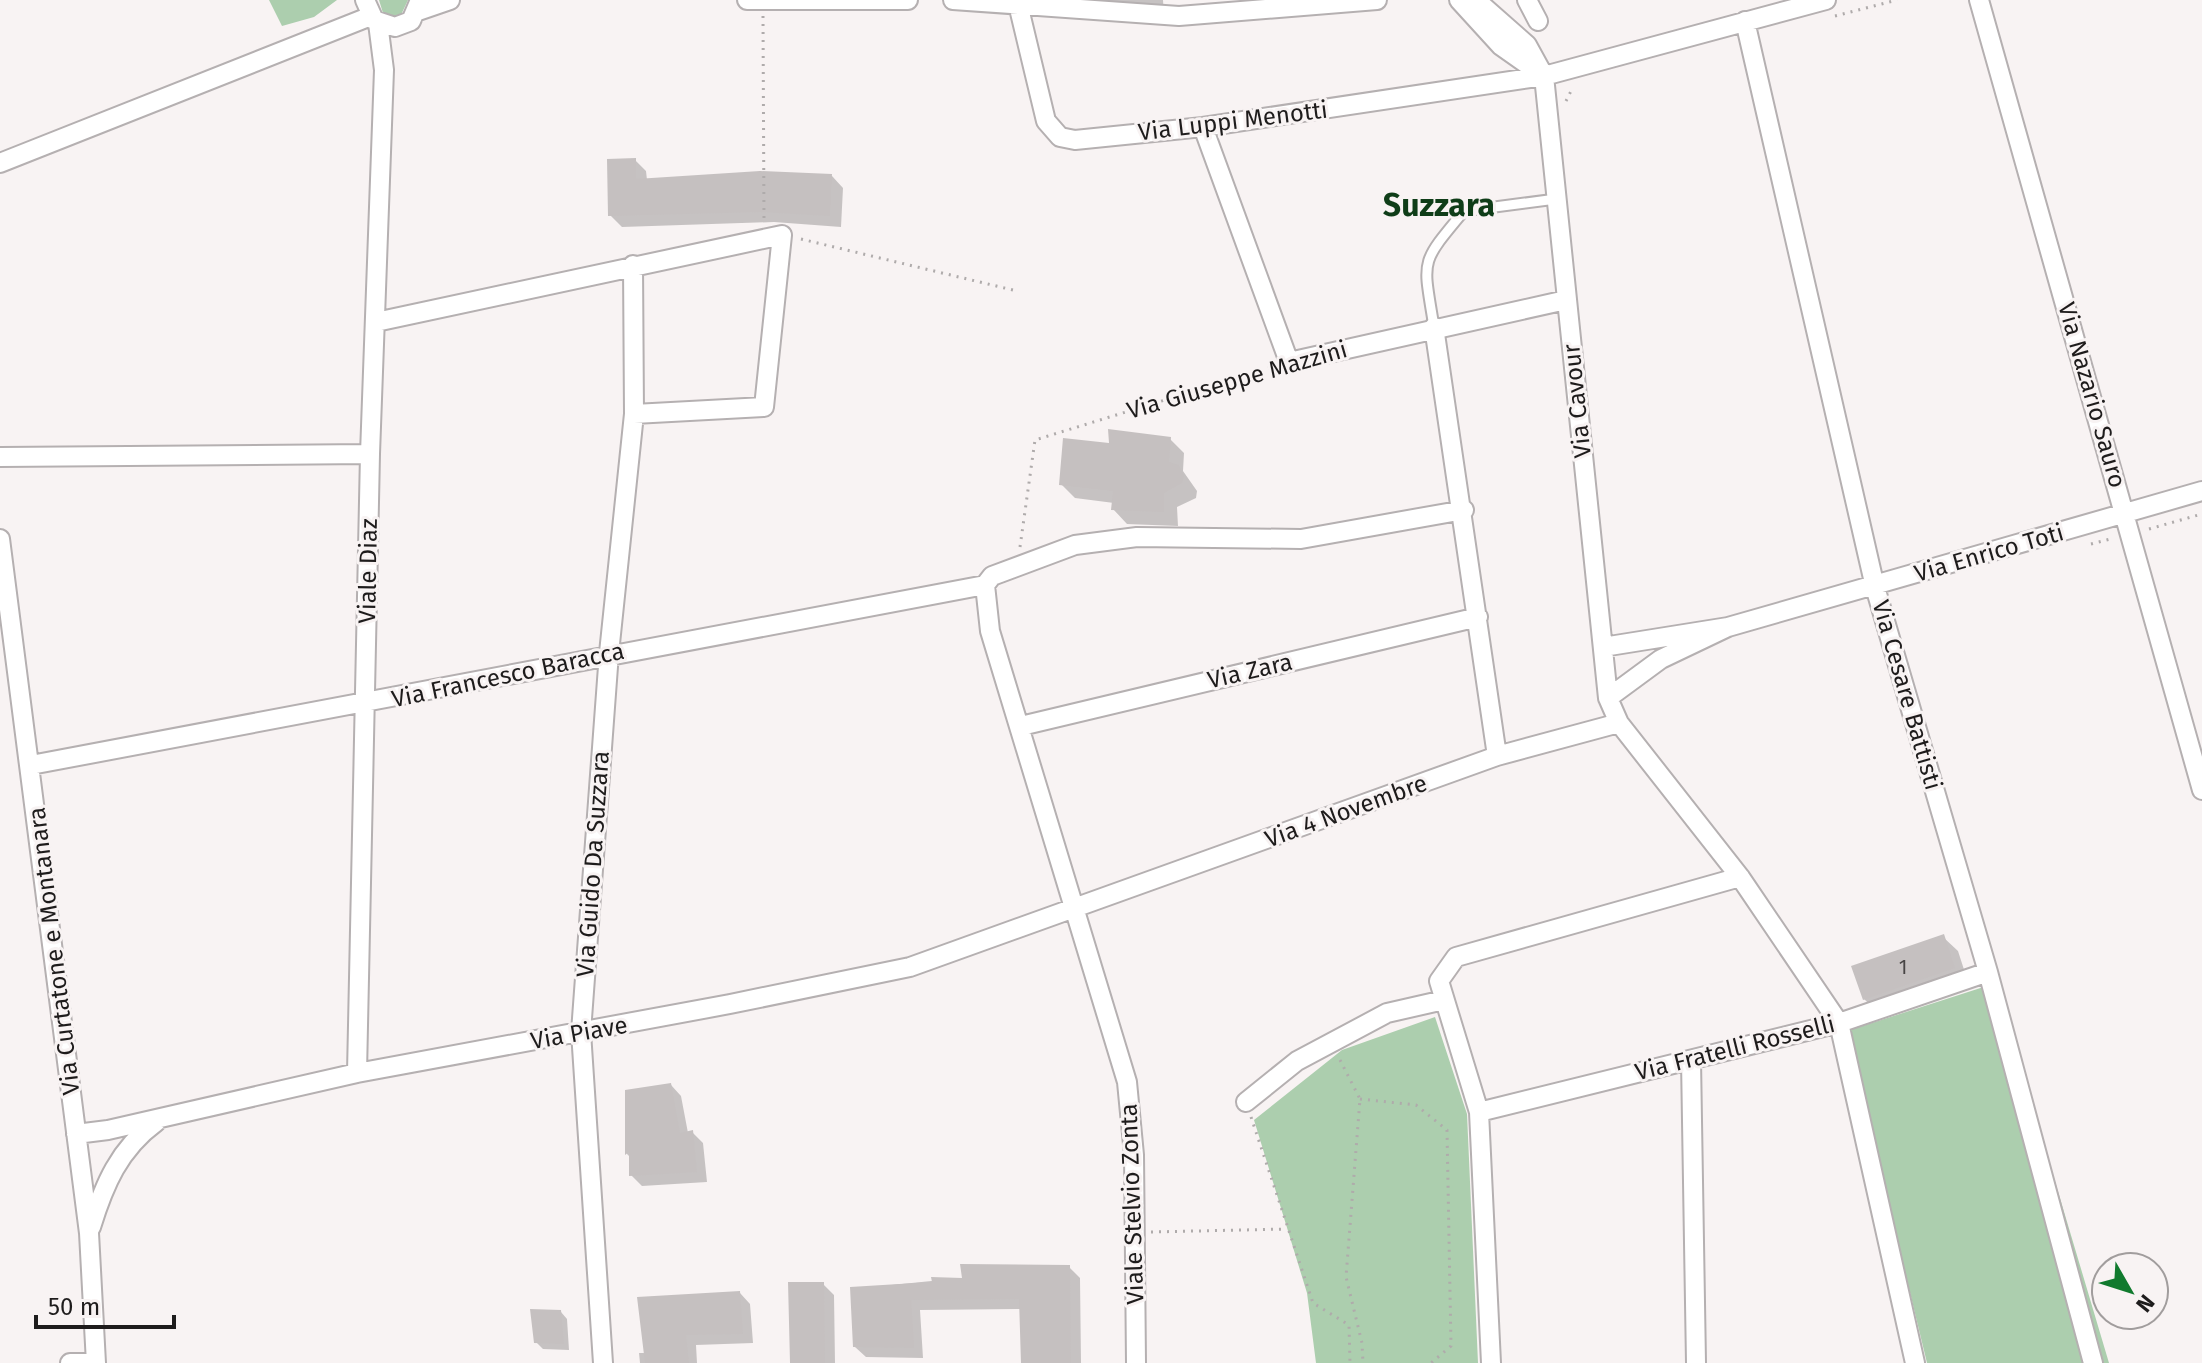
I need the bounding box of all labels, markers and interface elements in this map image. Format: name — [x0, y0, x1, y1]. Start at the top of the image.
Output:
street label: Via Luppi Menotti — [1137, 95, 1329, 147]
district label: Suzzara — [1383, 186, 1495, 224]
street label: Via Nazario Sauro — [2052, 299, 2132, 491]
street label: Via Giuseppe Mazzini — [1124, 335, 1350, 425]
street label: Via Cavour — [1557, 342, 1597, 459]
street label: Viale Diaz — [353, 518, 383, 624]
street label: Via Enrico Toti — [1911, 518, 2067, 588]
street label: Via Cesare Battisti — [1867, 597, 1947, 793]
street label: Via Francesco Baracca — [389, 637, 627, 713]
street label: Via Zara — [1205, 648, 1295, 694]
street label: Via Guido Da Suzzara — [571, 750, 615, 978]
street label: Via 4 Novembre — [1261, 769, 1431, 853]
street label: Via Curtatone e Montanara — [22, 806, 86, 1096]
house number: 1 — [1899, 955, 1907, 979]
street label: Via Fratelli Rosselli — [1632, 1010, 1838, 1086]
street label: Via Piave — [528, 1011, 630, 1055]
street label: Viale Stelvio Zonta — [1114, 1103, 1150, 1305]
north arrow — [2090, 1251, 2170, 1331]
scale bar — [36, 1279, 174, 1329]
text: N — [2130, 1289, 2160, 1317]
text: 50 m — [48, 1293, 100, 1321]

